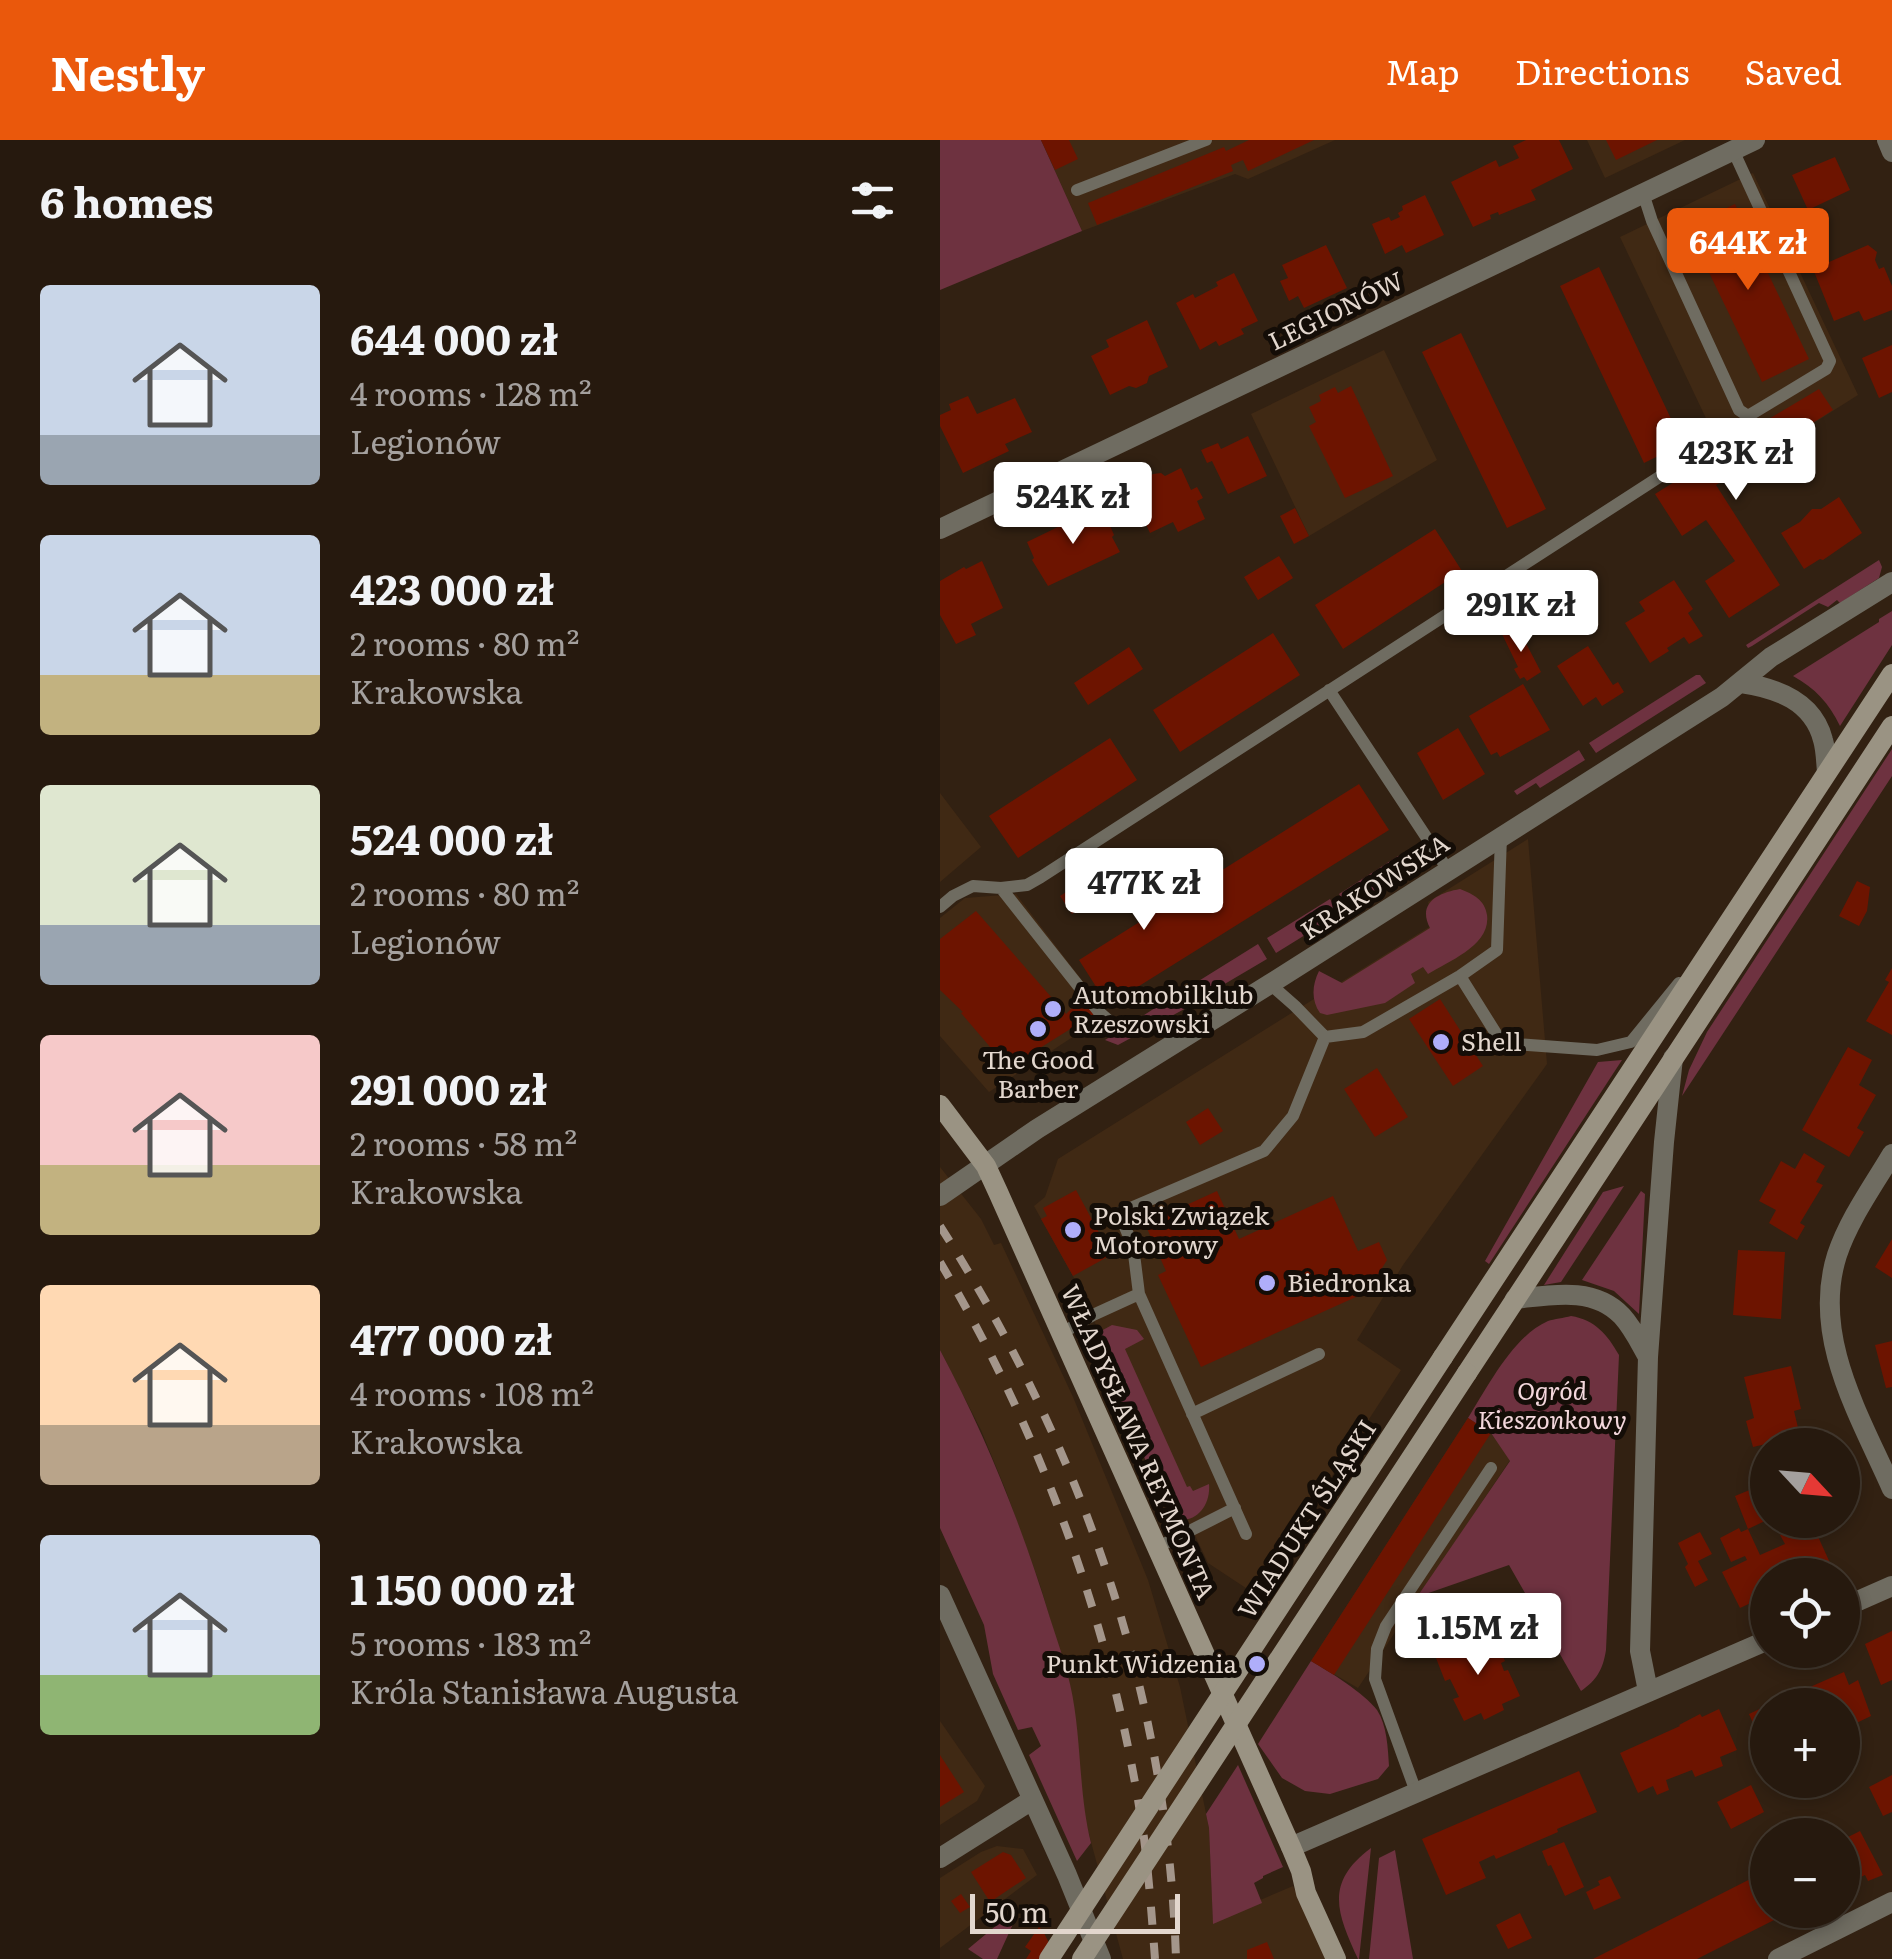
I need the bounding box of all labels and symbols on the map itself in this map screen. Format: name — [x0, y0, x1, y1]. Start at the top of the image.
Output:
pin: 644K zł — [1656, 208, 1840, 293]
street label: LEGIONÓW — [1261, 261, 1409, 358]
pin: 423K zł — [1644, 418, 1828, 503]
pin: 524K zł — [981, 462, 1165, 547]
pin: 291K zł — [1429, 570, 1613, 655]
street label: KRAKOWSKA — [1293, 824, 1456, 948]
pin: 477K zł — [1052, 848, 1236, 933]
place label: Automobilklub Rzeszowski — [1073, 975, 1254, 1041]
marker: Automobilklub Rzeszowski — [1042, 998, 1064, 1020]
marker: The Good Barber — [1027, 1018, 1049, 1040]
place label: Shell — [1461, 1022, 1522, 1059]
marker: Shell — [1430, 1031, 1452, 1053]
place label: The Good Barber — [982, 1040, 1094, 1106]
place label: Polski Związek Motorowy — [1093, 1196, 1270, 1262]
marker: Polski Związek Motorowy — [1062, 1219, 1084, 1241]
place label: Biedronka — [1287, 1263, 1412, 1300]
marker: Biedronka — [1256, 1272, 1278, 1294]
street label: WŁADYSŁAWA REYMONTA — [1053, 1278, 1226, 1605]
park label: Ogród Kieszonkowy — [1477, 1371, 1627, 1437]
street label: WIADUKT ŚLĄSKI — [1228, 1412, 1384, 1625]
north arrow — [1750, 1428, 1860, 1538]
pin: 1.15M zł — [1375, 1593, 1581, 1678]
place label: Punkt Widzenia — [1046, 1644, 1238, 1681]
marker: Punkt Widzenia — [1246, 1653, 1268, 1675]
scale bar — [970, 1889, 1180, 1934]

